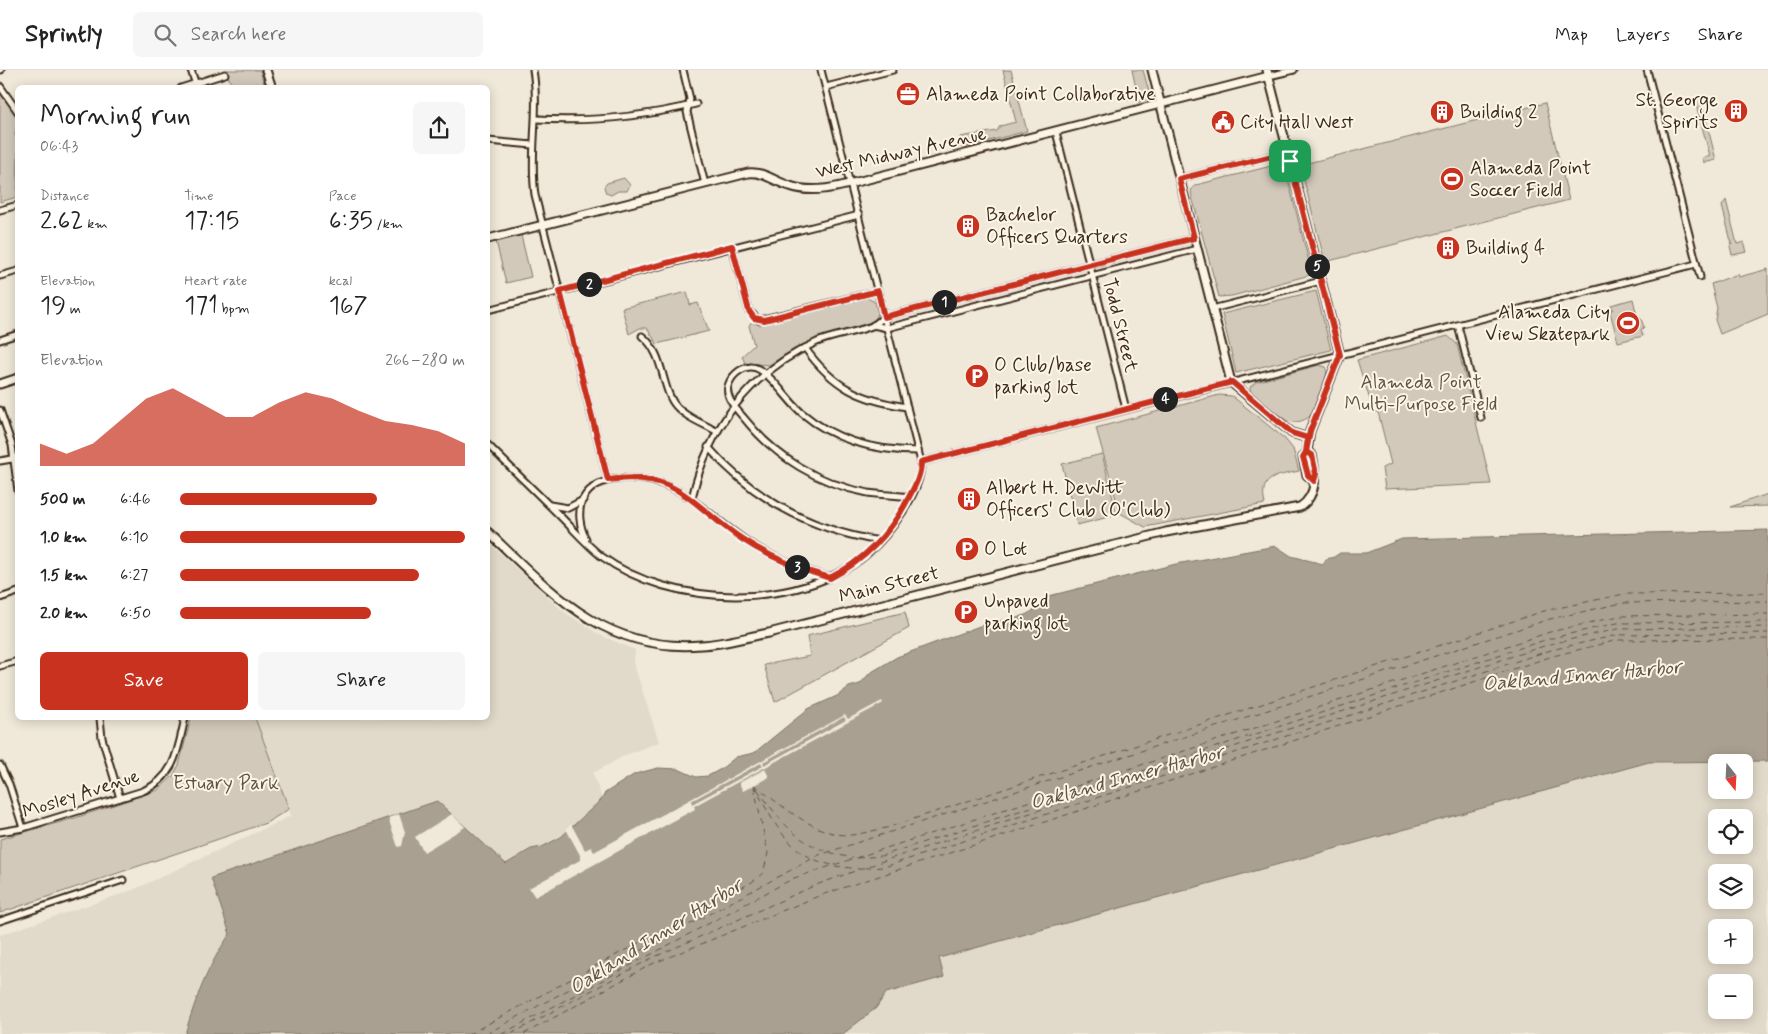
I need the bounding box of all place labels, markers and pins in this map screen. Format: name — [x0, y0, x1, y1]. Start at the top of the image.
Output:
office icon: Alameda Point Collaborative — [895, 81, 921, 107]
place label: Alameda Point Collaborative — [926, 82, 1155, 107]
place label: St. George Spirits — [1635, 88, 1718, 135]
building icon: St. George Spirits — [1723, 98, 1749, 124]
building icon: Building 2 — [1429, 99, 1455, 125]
place label: Building 2 — [1460, 100, 1537, 128]
public building icon: City Hall West — [1210, 109, 1236, 135]
place label: City Hall West — [1240, 110, 1354, 135]
pin — [1269, 140, 1311, 182]
place label: Alameda Point Soccer Field — [1470, 156, 1591, 203]
sports icon: Alameda Point Soccer Field — [1439, 166, 1465, 192]
place label: Bachelor Officers Quarters — [986, 203, 1128, 250]
building icon: Bachelor Officers Quarters — [955, 213, 981, 239]
building icon: Building 4 — [1435, 235, 1461, 261]
place label: Building 4 — [1466, 236, 1545, 264]
pin: 5 — [1304, 254, 1330, 278]
pin: 2 — [576, 272, 602, 296]
pin: 1 — [932, 290, 956, 314]
place label: Alameda City View Skatepark — [1485, 300, 1610, 347]
sports icon: Alameda City View Skatepark — [1615, 310, 1641, 336]
place label: O Club/base parking lot — [994, 353, 1092, 403]
parking icon: O Club/base parking lot — [964, 363, 990, 389]
pin: 4 — [1152, 386, 1178, 412]
place label: Albert H. DeWitt Officers' Club (O'Club) — [986, 476, 1171, 523]
building icon: Albert H. DeWitt Officers' Club (O'Club) — [956, 486, 982, 512]
parking icon: O Lot — [954, 536, 980, 562]
place label: O Lot — [984, 537, 1027, 562]
pin: 3 — [784, 554, 810, 580]
place label: Unpaved parking lot — [984, 589, 1069, 639]
parking icon: Unpaved parking lot — [953, 599, 979, 625]

